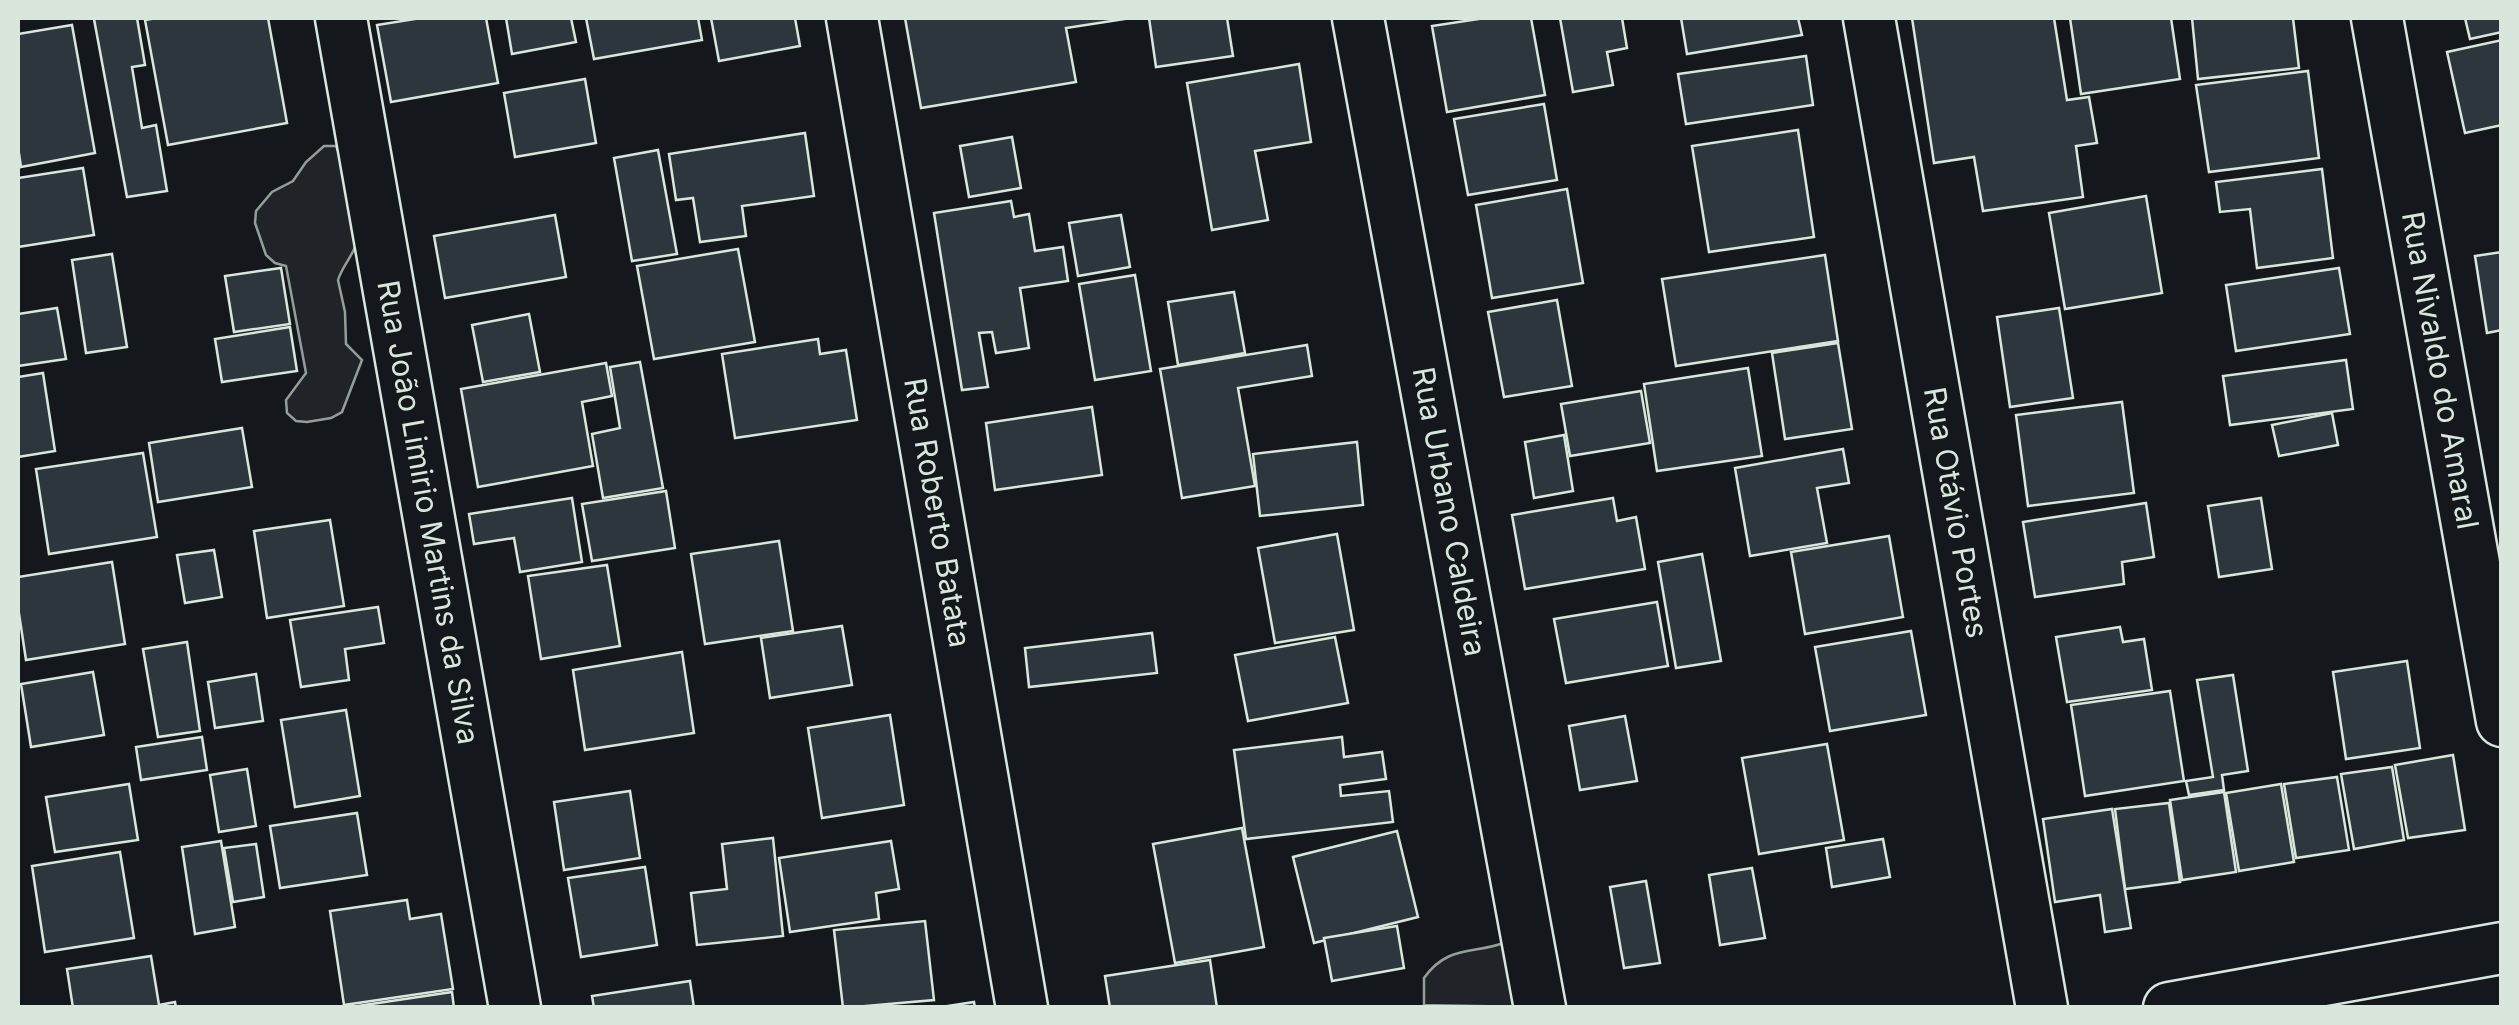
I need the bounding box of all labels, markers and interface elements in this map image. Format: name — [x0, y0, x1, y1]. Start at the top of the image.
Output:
street label: Rua Nivaldo do Amaral — [2395, 209, 2487, 532]
street label: Rua João Limirio Martins da Silva — [370, 278, 487, 747]
street label: Rua Urbano Caldeira — [1406, 364, 1494, 659]
street label: Rua Roberto Batata — [897, 375, 979, 650]
street label: Rua Otávio Portes — [1917, 384, 1996, 640]

